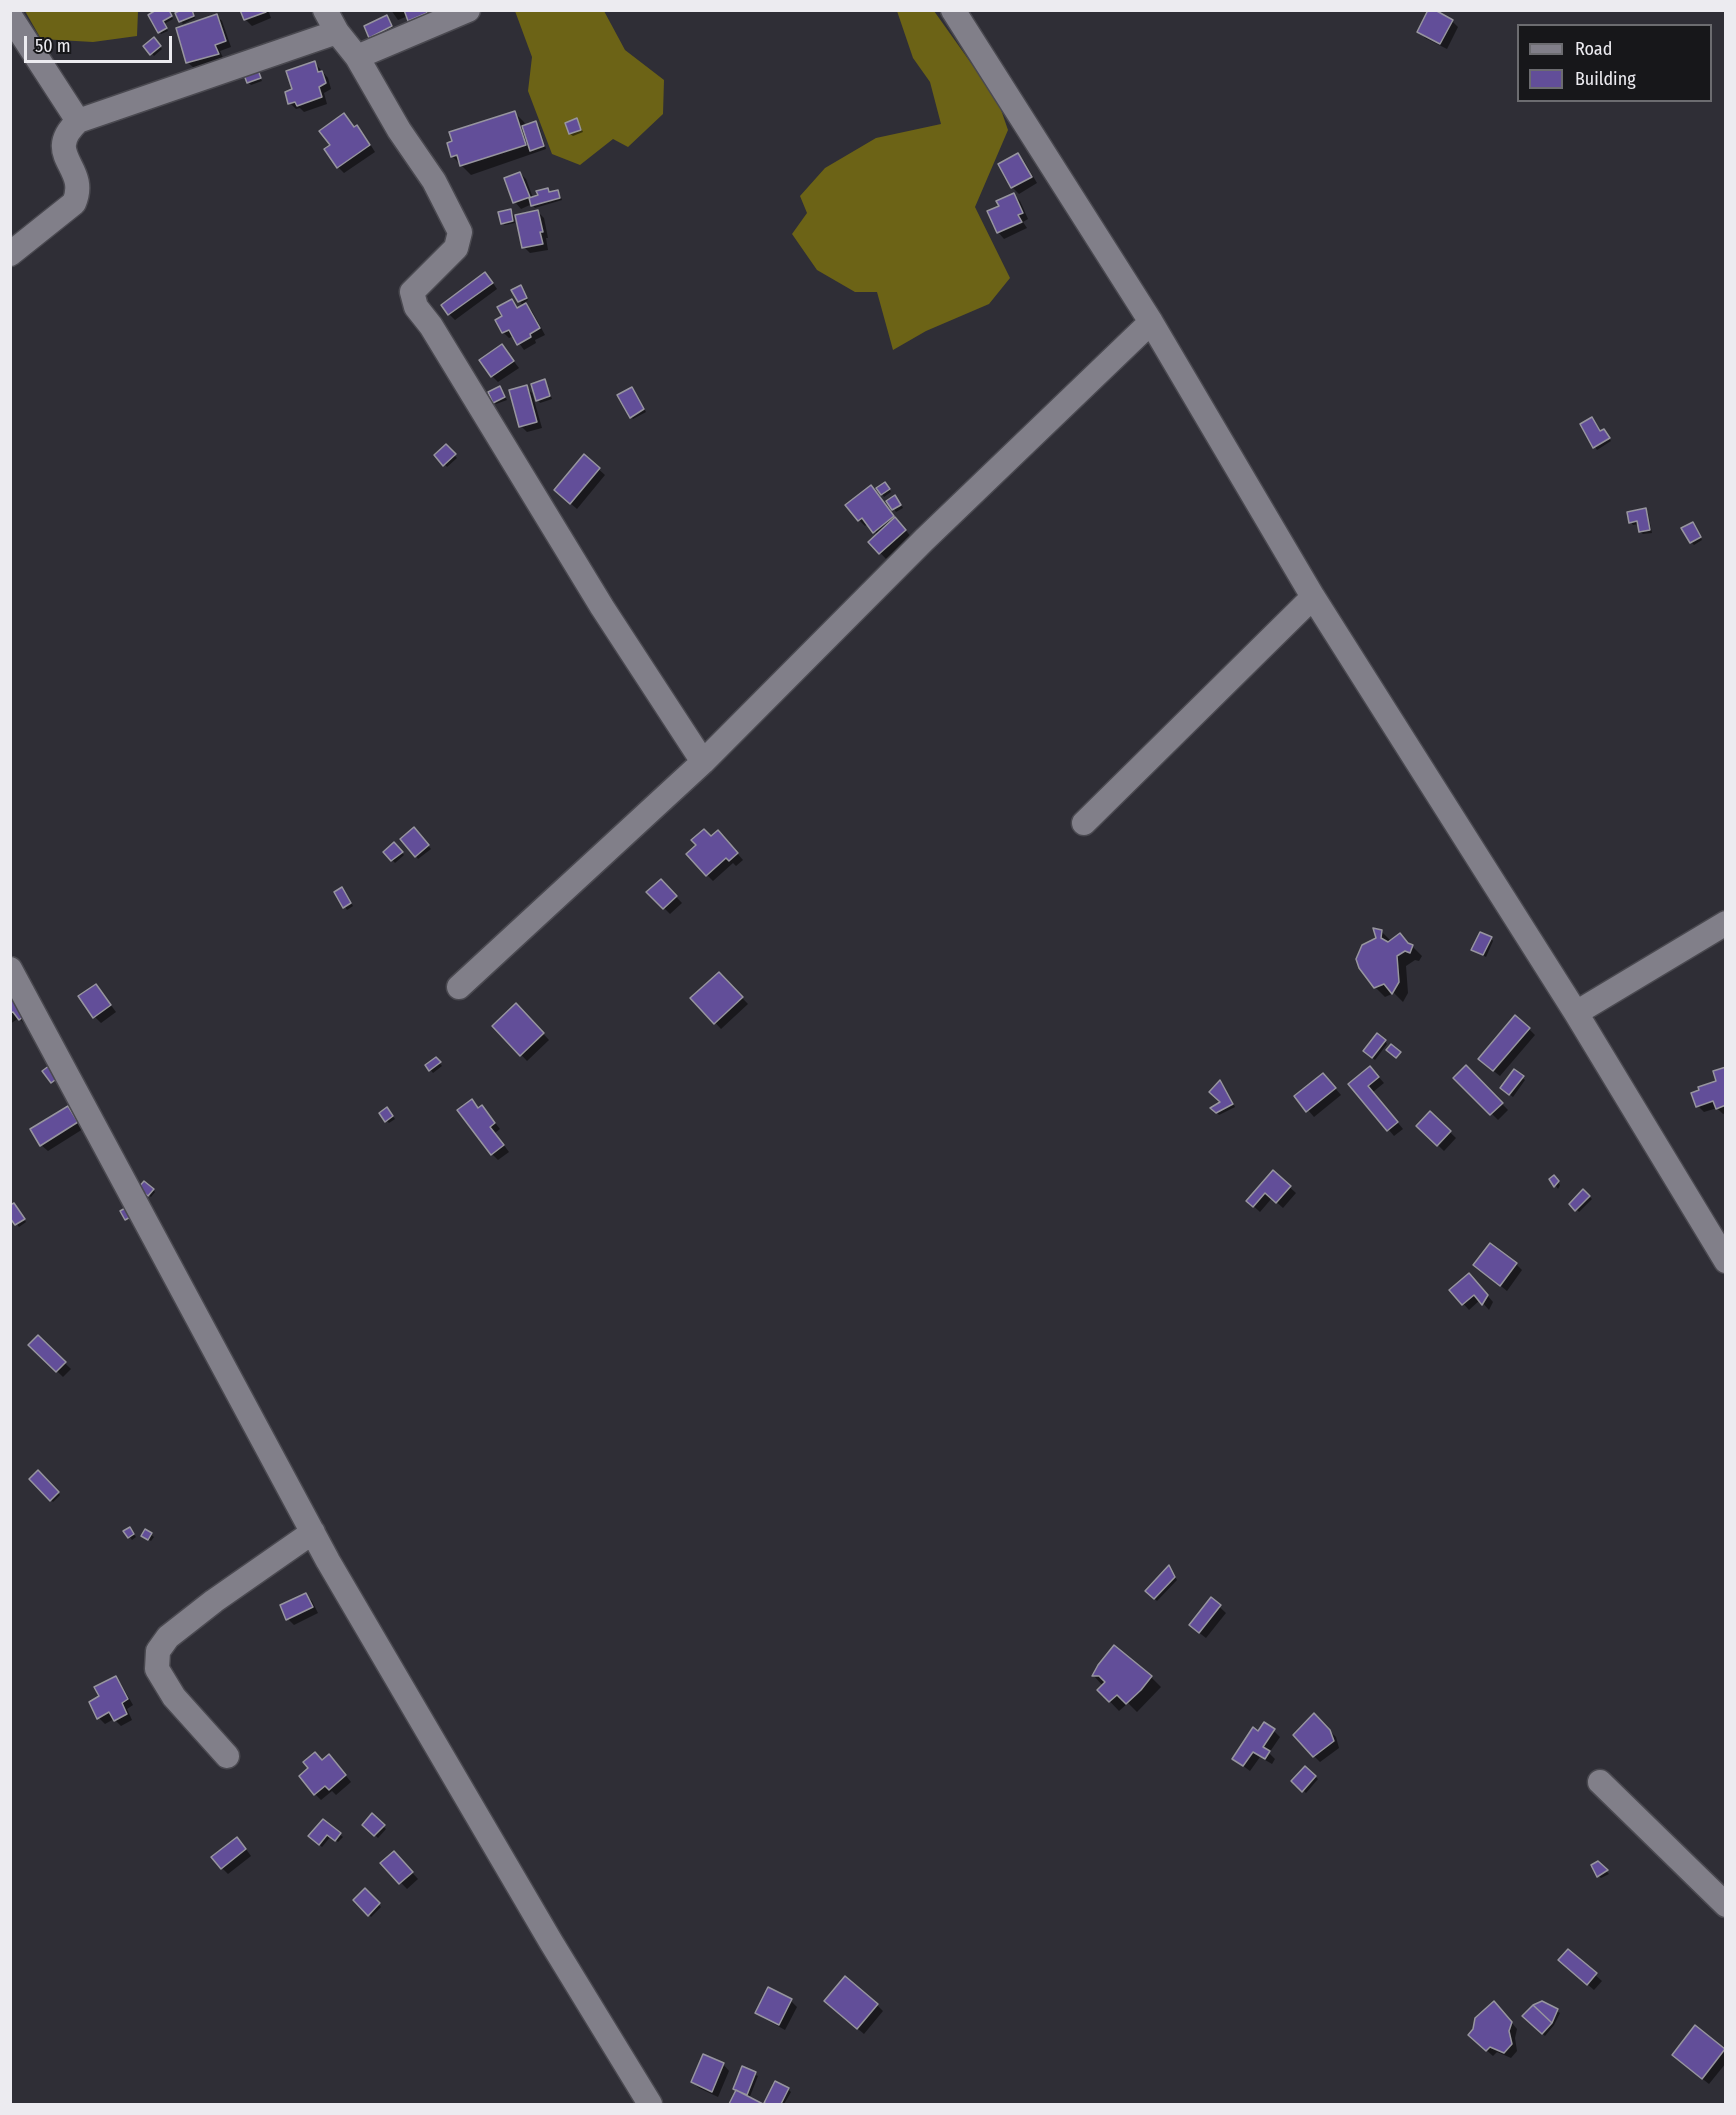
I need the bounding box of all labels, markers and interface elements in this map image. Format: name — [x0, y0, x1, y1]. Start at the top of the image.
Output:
scale bar — [27, 24, 176, 62]
legend — [1517, 24, 1712, 102]
text: 50 m — [35, 35, 71, 57]
text: Road — [1575, 38, 1612, 60]
text: Building — [1575, 68, 1636, 90]

